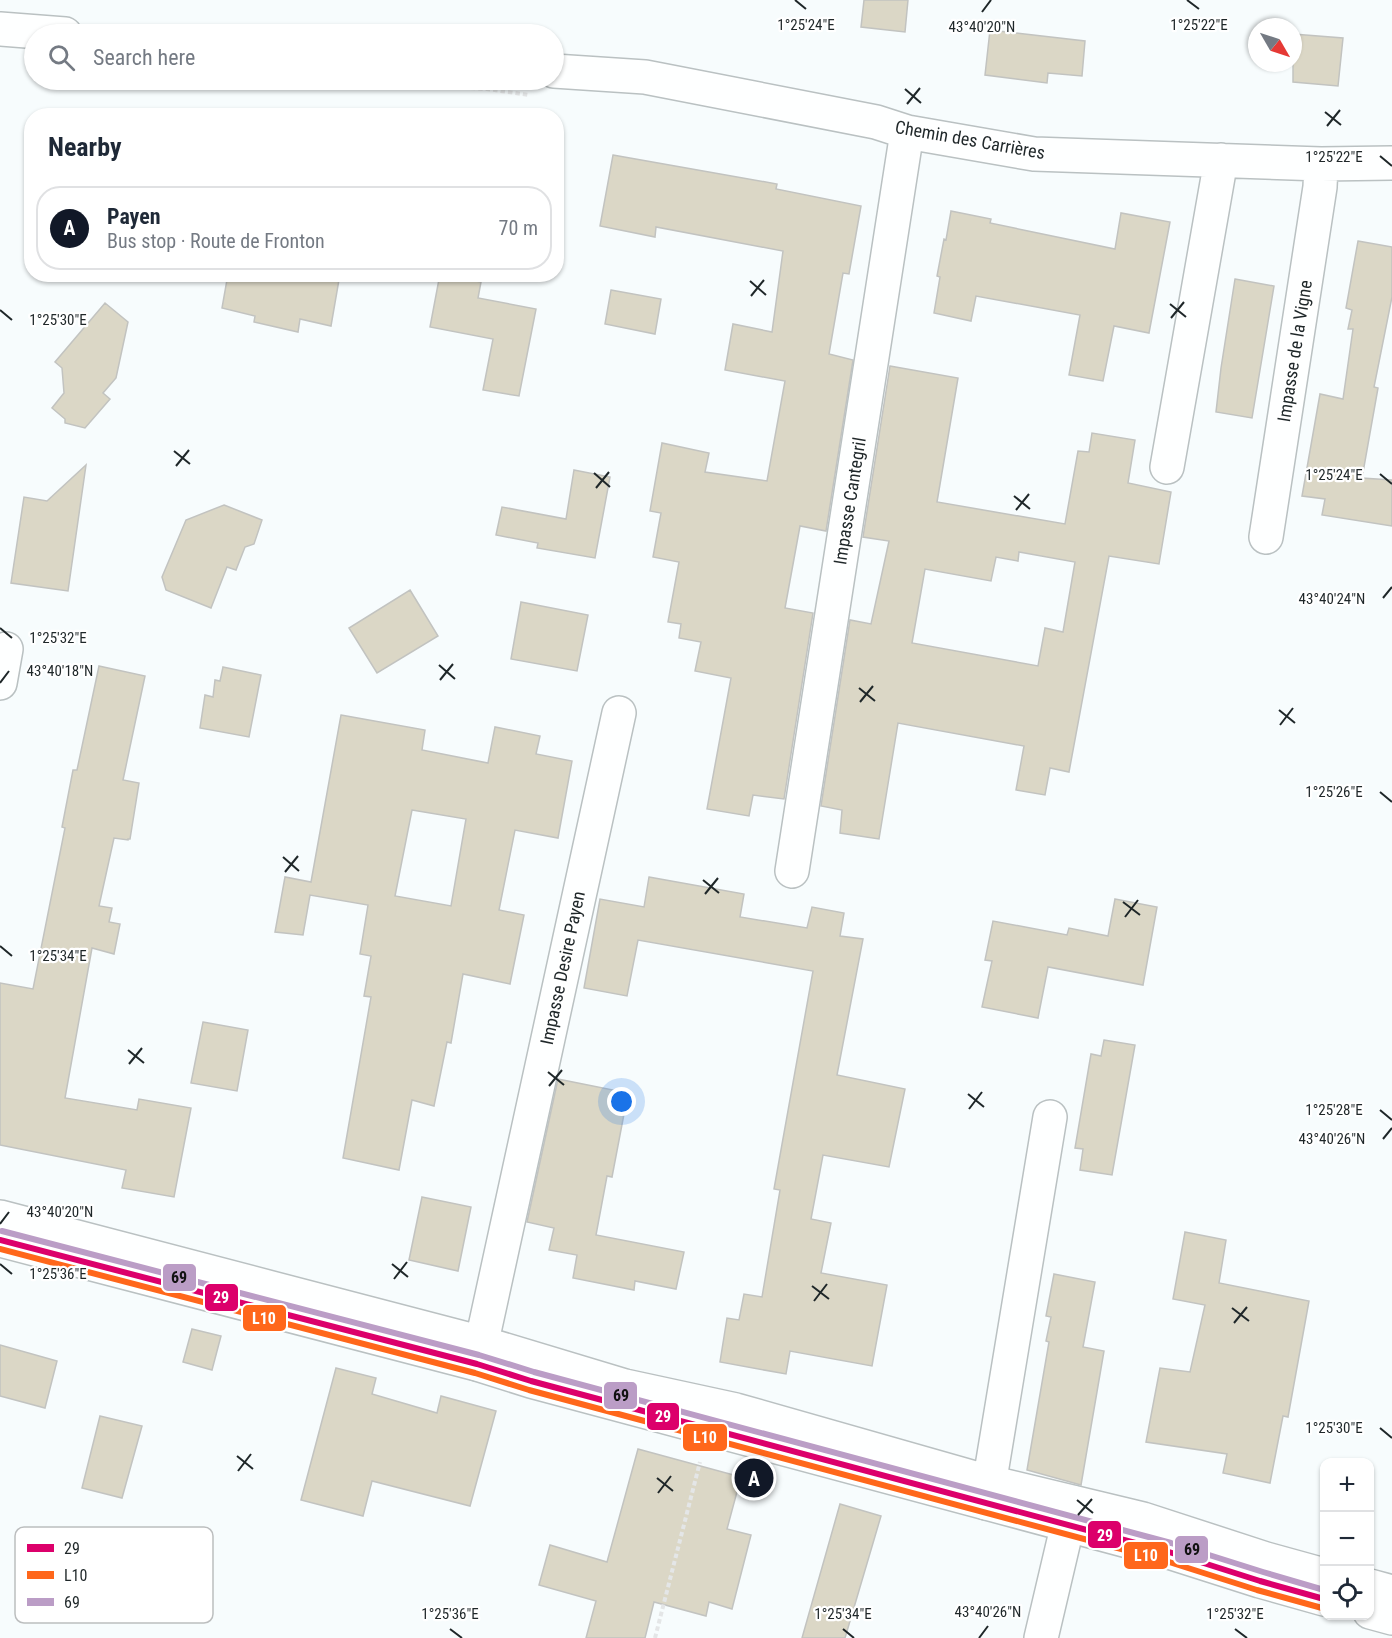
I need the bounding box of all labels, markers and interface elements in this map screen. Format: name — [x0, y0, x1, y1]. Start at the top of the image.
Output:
text: 1°25'24"E — [777, 16, 835, 34]
text: 1°25'22"E — [1170, 16, 1228, 34]
text: 43°40'20"N — [949, 18, 1015, 36]
north arrow — [1248, 18, 1302, 72]
search box — [24, 24, 564, 90]
icon: search — [45, 41, 78, 74]
text: Search here — [93, 45, 195, 70]
street label: Chemin des Carrières — [893, 116, 1047, 163]
text: Nearby — [48, 132, 122, 162]
text: 1°25'22"E — [1305, 148, 1363, 166]
text: Payen — [107, 204, 161, 229]
text: A — [64, 216, 75, 240]
text: 70 m — [499, 216, 538, 240]
text: Bus stop · Route de Fronton — [107, 229, 325, 253]
street label: Impasse de la Vigne — [1273, 279, 1316, 423]
text: 1°25'30"E — [29, 311, 87, 329]
street label: Impasse Cantegril — [829, 436, 870, 566]
text: 1°25'24"E — [1305, 466, 1363, 484]
text: 43°40'24"N — [1299, 590, 1365, 608]
text: 1°25'32"E — [29, 629, 87, 647]
text: 43°40'18"N — [27, 662, 93, 680]
text: 1°25'26"E — [1305, 783, 1363, 801]
street label: Impasse Desire Payen — [536, 889, 589, 1047]
text: 1°25'34"E — [29, 947, 87, 965]
your location — [607, 1087, 636, 1116]
text: 1°25'28"E — [1305, 1101, 1363, 1119]
text: 43°40'26"N — [1299, 1130, 1365, 1148]
text: 43°40'20"N — [27, 1203, 93, 1221]
line badge: 69 — [162, 1263, 197, 1292]
text: 1°25'36"E — [29, 1265, 87, 1283]
text: 69 — [171, 1268, 187, 1287]
line badge: 29 — [204, 1283, 239, 1312]
text: 29 — [213, 1288, 229, 1307]
line badge: L10 — [242, 1304, 287, 1332]
text: L10 — [252, 1309, 276, 1328]
line badge: 69 — [603, 1381, 638, 1410]
text: 69 — [613, 1386, 629, 1405]
line badge: 29 — [646, 1402, 680, 1431]
text: 29 — [655, 1407, 671, 1426]
text: 1°25'30"E — [1305, 1419, 1363, 1437]
line badge: L10 — [682, 1423, 728, 1452]
text: L10 — [693, 1428, 717, 1447]
pin: A — [734, 1456, 774, 1500]
map controls — [1320, 1458, 1374, 1620]
button: + — [1320, 1458, 1374, 1512]
button: − — [1320, 1512, 1374, 1566]
line badge: 29 — [1087, 1520, 1122, 1549]
text: 29 — [1097, 1526, 1113, 1545]
legend — [15, 1527, 213, 1623]
line badge: 69 — [1174, 1535, 1209, 1564]
text: 29 — [64, 1539, 80, 1558]
text: 69 — [1184, 1540, 1200, 1559]
line badge: L10 — [1123, 1541, 1169, 1570]
text: L10 — [1134, 1546, 1158, 1565]
text: L10 — [64, 1566, 87, 1585]
button: locate — [1320, 1566, 1374, 1620]
text: 69 — [64, 1593, 80, 1612]
text: 43°40'26"N — [955, 1603, 1021, 1621]
text: 1°25'36"E — [421, 1605, 479, 1623]
text: 1°25'34"E — [814, 1605, 872, 1623]
text: 1°25'32"E — [1206, 1605, 1264, 1623]

